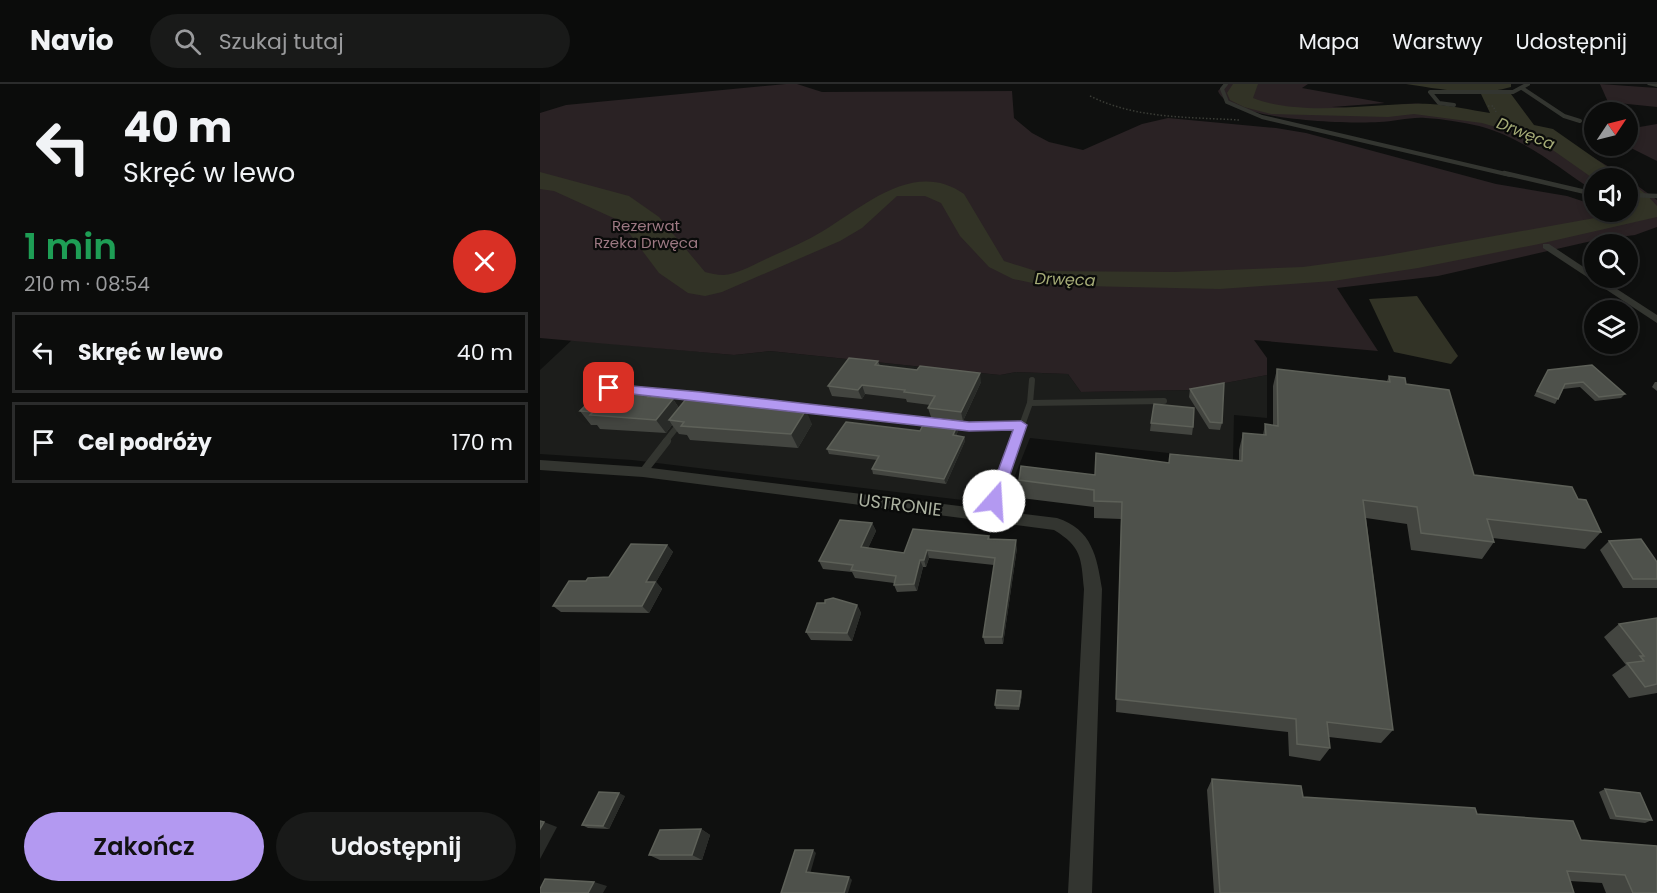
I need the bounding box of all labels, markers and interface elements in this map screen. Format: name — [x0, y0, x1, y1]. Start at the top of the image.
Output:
search box — [150, 14, 570, 68]
text: Navio — [30, 21, 114, 60]
icon: search — [171, 25, 204, 58]
text: Szukaj tutaj — [219, 26, 344, 57]
text: Mapa — [1299, 27, 1359, 56]
text: Warstwy — [1392, 27, 1483, 56]
text: Udostępnij — [1516, 27, 1627, 56]
text: 40 m — [123, 98, 232, 157]
north arrow — [1584, 102, 1638, 156]
map controls — [1584, 102, 1638, 354]
icon: left — [24, 108, 102, 186]
water label: Drwęca — [1493, 111, 1558, 156]
text: Skręć w lewo — [123, 154, 295, 191]
button: sound — [1584, 168, 1638, 222]
park label: Rezerwat Rzeka Drwęca — [594, 215, 698, 253]
text: 1 min — [24, 221, 117, 272]
button: close — [453, 230, 516, 293]
button: search — [1584, 234, 1638, 288]
water label: Drwęca — [1034, 267, 1096, 292]
text: 210 m · 08:54 — [24, 270, 150, 298]
button: layers — [1584, 300, 1638, 354]
icon: left — [27, 336, 60, 369]
text: Skręć w lewo — [78, 337, 223, 368]
text: 40 m — [457, 337, 513, 368]
pin — [583, 362, 634, 413]
icon: arrive — [592, 371, 625, 404]
icon: arrive — [27, 426, 60, 459]
text: Cel podróży — [78, 427, 212, 458]
text: 170 m — [452, 427, 513, 458]
position arrow — [962, 469, 1026, 533]
street label: USTRONIE — [857, 487, 943, 522]
button: Zakończ — [24, 812, 264, 881]
button: Udostępnij — [276, 812, 516, 881]

